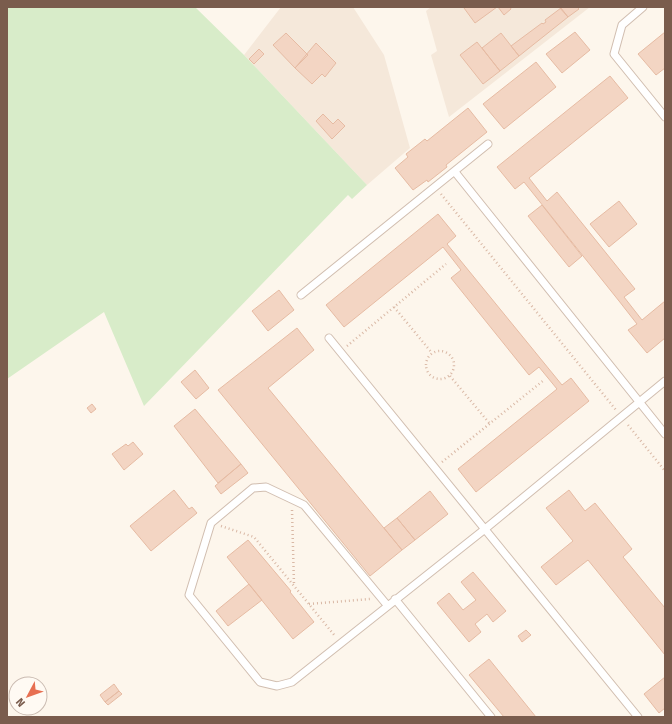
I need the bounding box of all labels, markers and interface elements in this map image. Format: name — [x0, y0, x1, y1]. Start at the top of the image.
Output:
north arrow — [8, 676, 48, 716]
text: N — [14, 695, 28, 709]

